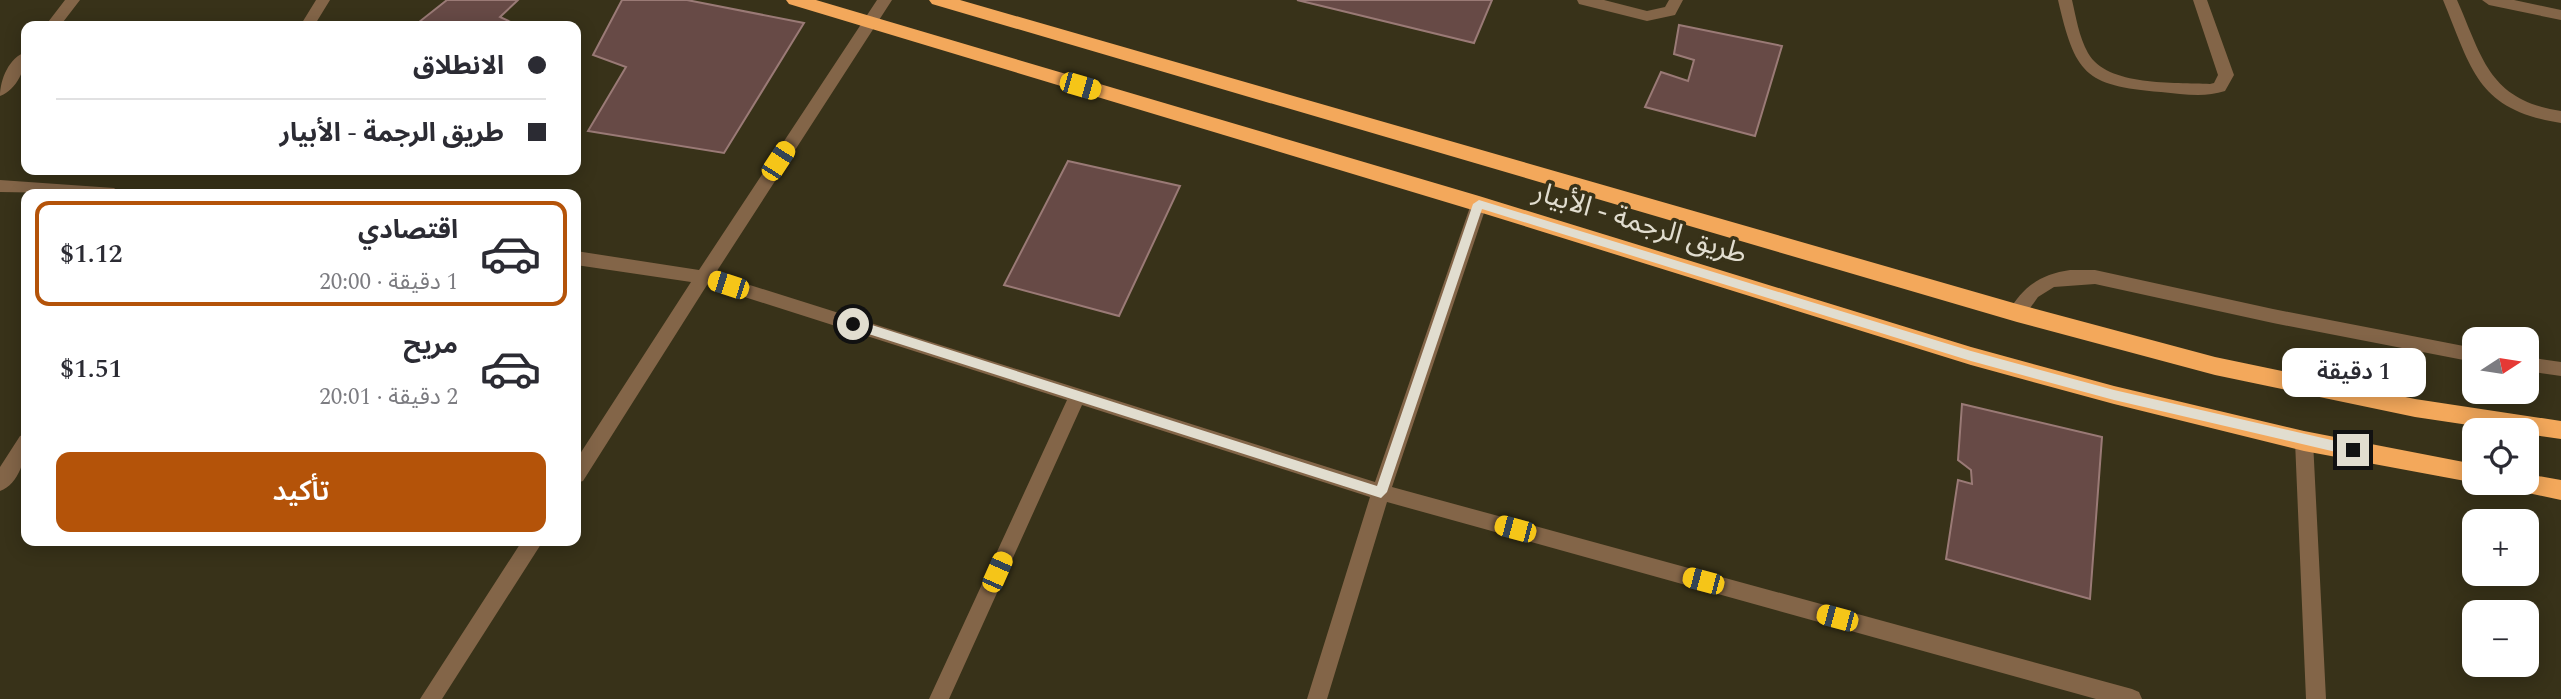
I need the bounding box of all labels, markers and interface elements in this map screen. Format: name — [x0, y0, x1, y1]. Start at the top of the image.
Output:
text: الانطلاق — [413, 46, 504, 86]
car — [1057, 70, 1104, 102]
text: طريق الرجمة - الأبيار — [279, 113, 504, 153]
car — [758, 138, 799, 184]
street label: طريق الرجمة - الأبيار — [1527, 170, 1752, 276]
text: اقتصادي — [358, 210, 458, 250]
icon: car — [479, 222, 542, 285]
text: $1.12 — [60, 234, 123, 274]
text: 1 دقيقة · 20:00 — [319, 265, 458, 300]
car — [705, 269, 752, 301]
route start — [837, 308, 869, 340]
text: مريح — [403, 325, 458, 365]
north arrow — [2462, 327, 2539, 404]
map controls — [2462, 327, 2539, 677]
icon: car — [479, 337, 542, 400]
text: $1.51 — [60, 349, 123, 389]
callout: 1 دقيقة — [2281, 349, 2425, 398]
text: 1 دقيقة — [2317, 355, 2391, 390]
text: 2 دقيقة · 20:01 — [319, 380, 458, 415]
button: locate — [2462, 418, 2539, 495]
route end — [2337, 434, 2369, 466]
button: تأكيد — [56, 452, 546, 532]
button: + — [2462, 509, 2539, 586]
car — [1492, 513, 1539, 545]
car — [979, 549, 1016, 595]
car — [1680, 565, 1727, 597]
button: − — [2462, 600, 2539, 677]
car — [1814, 602, 1861, 634]

